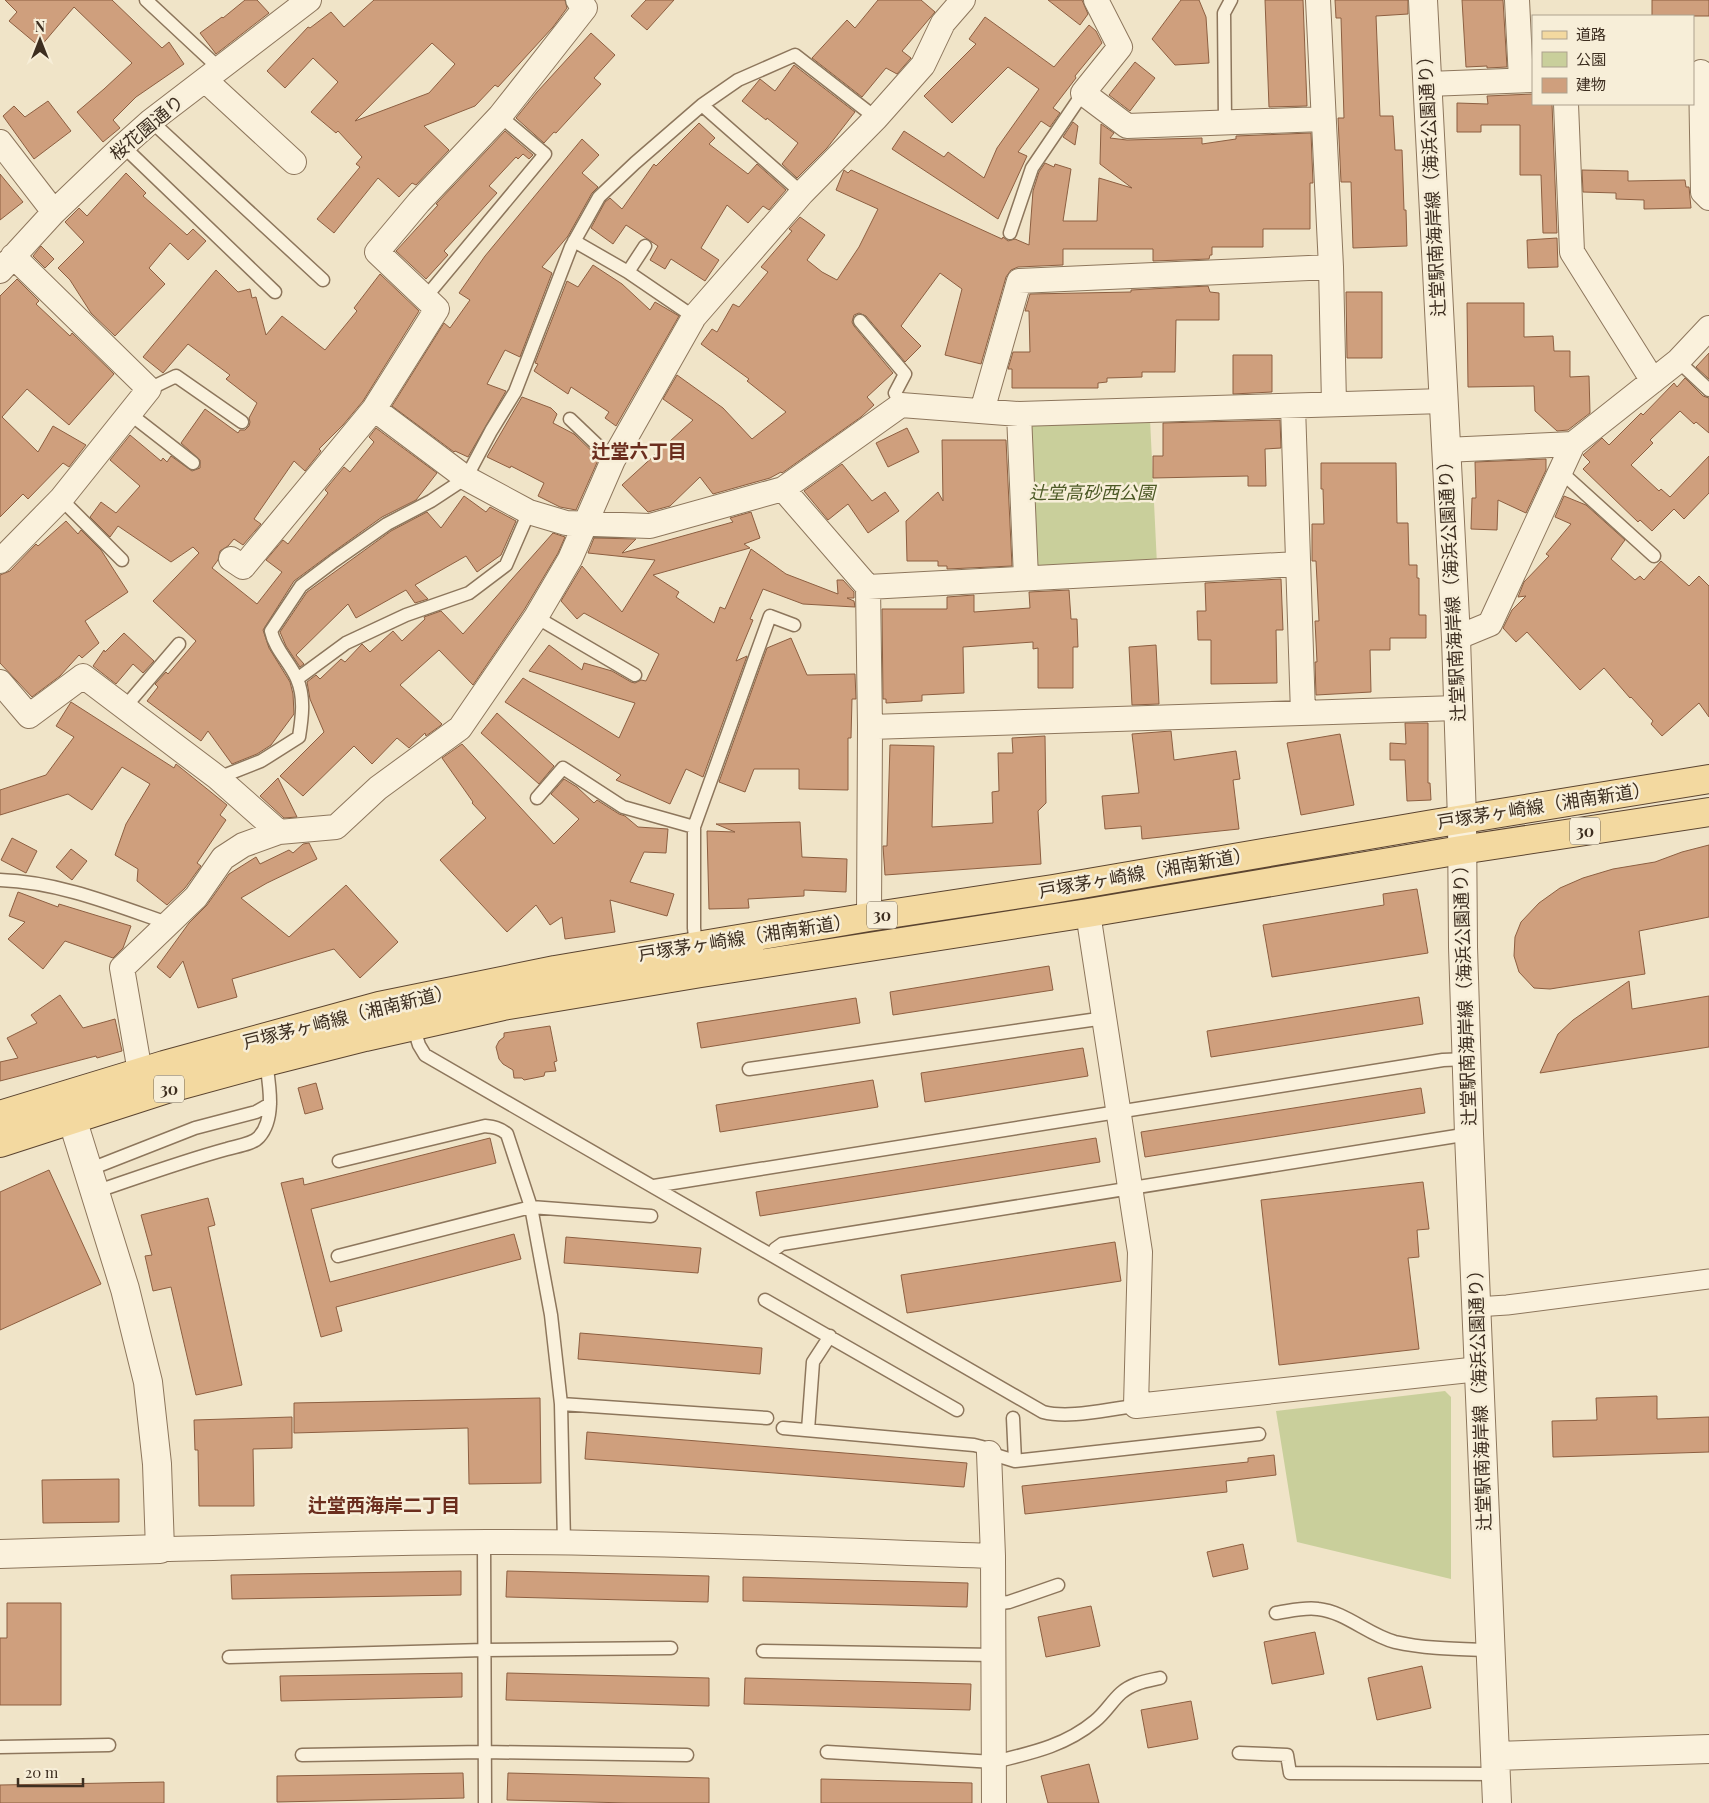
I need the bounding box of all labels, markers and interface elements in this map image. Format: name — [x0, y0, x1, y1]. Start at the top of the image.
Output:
north arrow — [15, 15, 65, 65]
legend — [1532, 15, 1694, 105]
text: N — [35, 17, 45, 36]
text: 道路 — [1576, 24, 1606, 44]
street label: 辻堂駅南海岸線（海浜公園通り） — [1412, 47, 1450, 317]
text: 公園 — [1576, 49, 1606, 69]
text: 建物 — [1576, 74, 1606, 94]
street label: 桜花園通り — [104, 89, 189, 165]
district label: 辻堂六丁目 — [591, 437, 687, 463]
street label: 辻堂駅南海岸線（海浜公園通り） — [1432, 452, 1470, 722]
park label: 辻堂高砂西公園 — [1029, 480, 1158, 504]
street label: 戸塚茅ヶ崎線（湘南新道） — [1435, 776, 1652, 834]
road number: 30 — [1570, 818, 1600, 844]
street label: 戸塚茅ヶ崎線（湘南新道） — [1036, 841, 1253, 903]
street label: 辻堂駅南海岸線（海浜公園通り） — [1447, 856, 1481, 1126]
road number: 30 — [867, 902, 897, 928]
street label: 戸塚茅ヶ崎線（湘南新道） — [636, 908, 853, 966]
street label: 戸塚茅ヶ崎線（湘南新道） — [240, 978, 455, 1054]
road number: 30 — [154, 1076, 184, 1102]
street label: 辻堂駅南海岸線（海浜公園通り） — [1462, 1261, 1496, 1531]
district label: 辻堂西海岸二丁目 — [308, 1491, 460, 1517]
scale bar — [18, 1756, 82, 1788]
text: 20 m — [25, 1762, 59, 1782]

